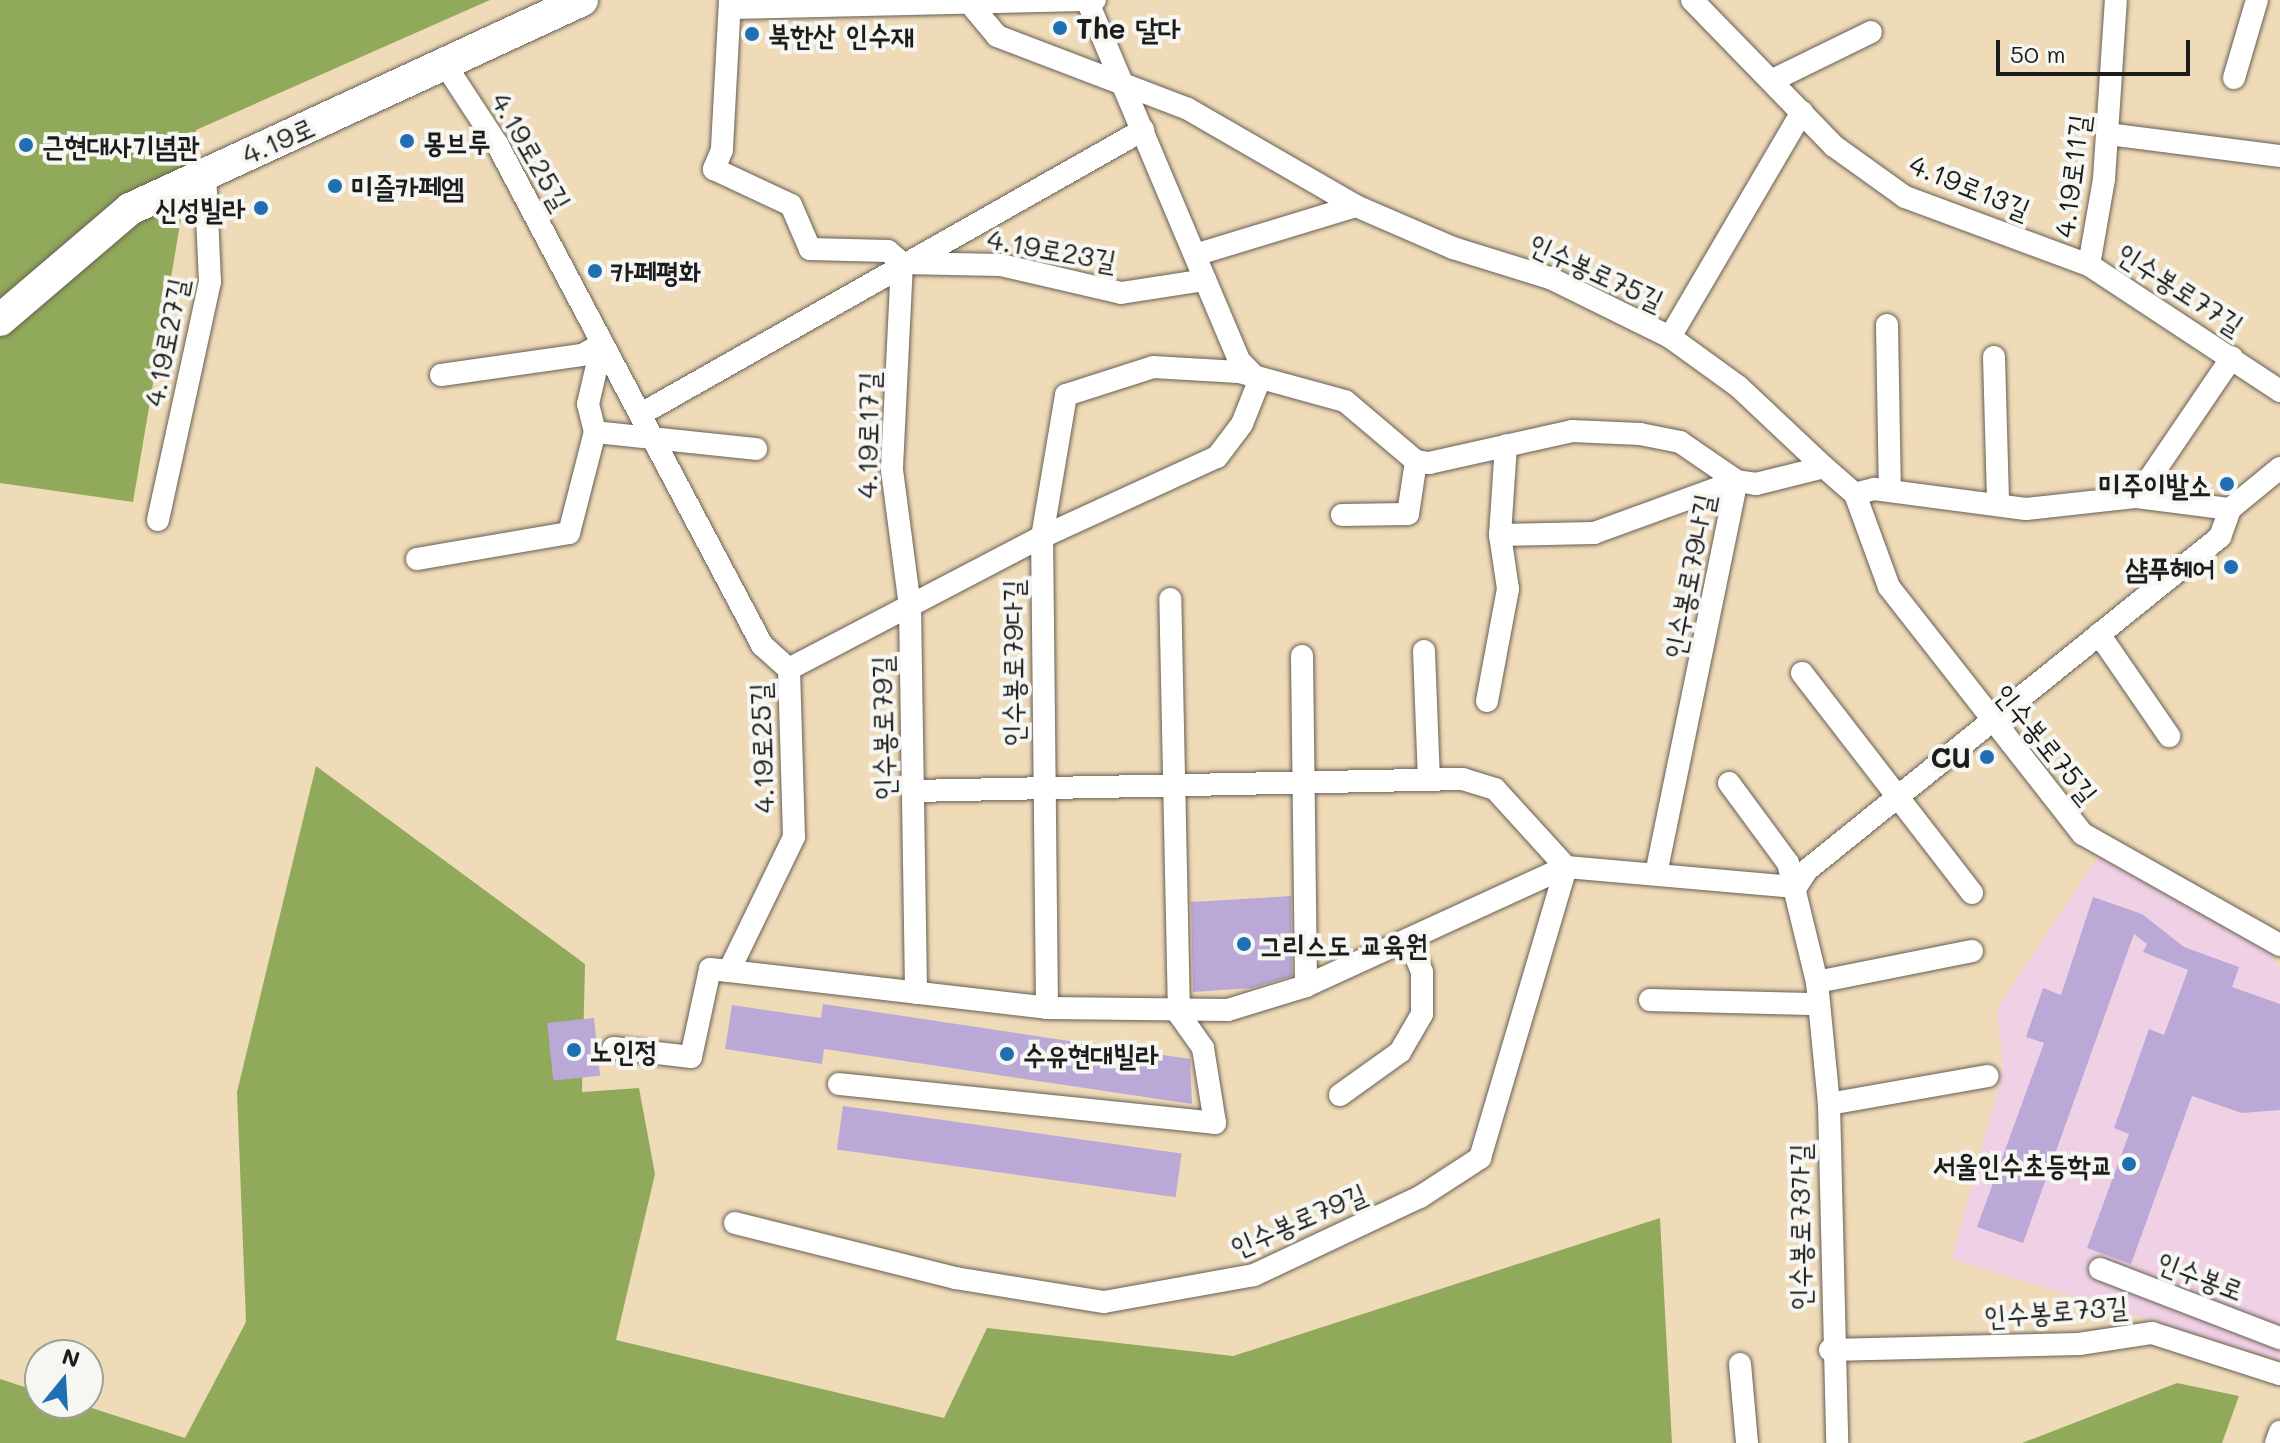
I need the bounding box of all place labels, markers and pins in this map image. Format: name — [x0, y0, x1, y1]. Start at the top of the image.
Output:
place label: The 달다 — [1076, 11, 1181, 45]
place label: 북한산 인수재 — [768, 17, 913, 51]
marker: The 달다 — [1051, 19, 1069, 37]
marker: 북한산 인수재 — [743, 25, 761, 43]
place label: 몽브루 — [423, 124, 491, 158]
place label: 근현대사기념관 — [42, 128, 200, 162]
marker: 몽브루 — [398, 132, 416, 150]
marker: 근현대사기념관 — [17, 136, 35, 154]
place label: 미즐카페엠 — [351, 169, 464, 203]
marker: 미즐카페엠 — [326, 177, 344, 195]
place label: 신성빌라 — [155, 191, 245, 225]
marker: 신성빌라 — [252, 199, 270, 217]
place label: 카페평화 — [611, 254, 701, 288]
marker: 카페평화 — [586, 262, 604, 280]
place label: 미주이발소 — [2098, 467, 2211, 501]
marker: 미주이발소 — [2218, 475, 2236, 493]
place label: 샴푸헤어 — [2125, 550, 2215, 584]
marker: 샴푸헤어 — [2222, 558, 2240, 576]
place label: CU — [1931, 740, 1971, 774]
marker: CU — [1978, 748, 1996, 766]
place label: 그리스도 교육원 — [1260, 927, 1428, 961]
marker: 그리스도 교육원 — [1235, 935, 1253, 953]
place label: 노인정 — [590, 1033, 658, 1067]
place label: 수유현대빌라 — [1023, 1037, 1158, 1071]
marker: 노인정 — [565, 1041, 583, 1059]
marker: 수유현대빌라 — [998, 1045, 1016, 1063]
place label: 서울인수초등학교 — [1933, 1147, 2113, 1181]
marker: 서울인수초등학교 — [2120, 1155, 2138, 1173]

